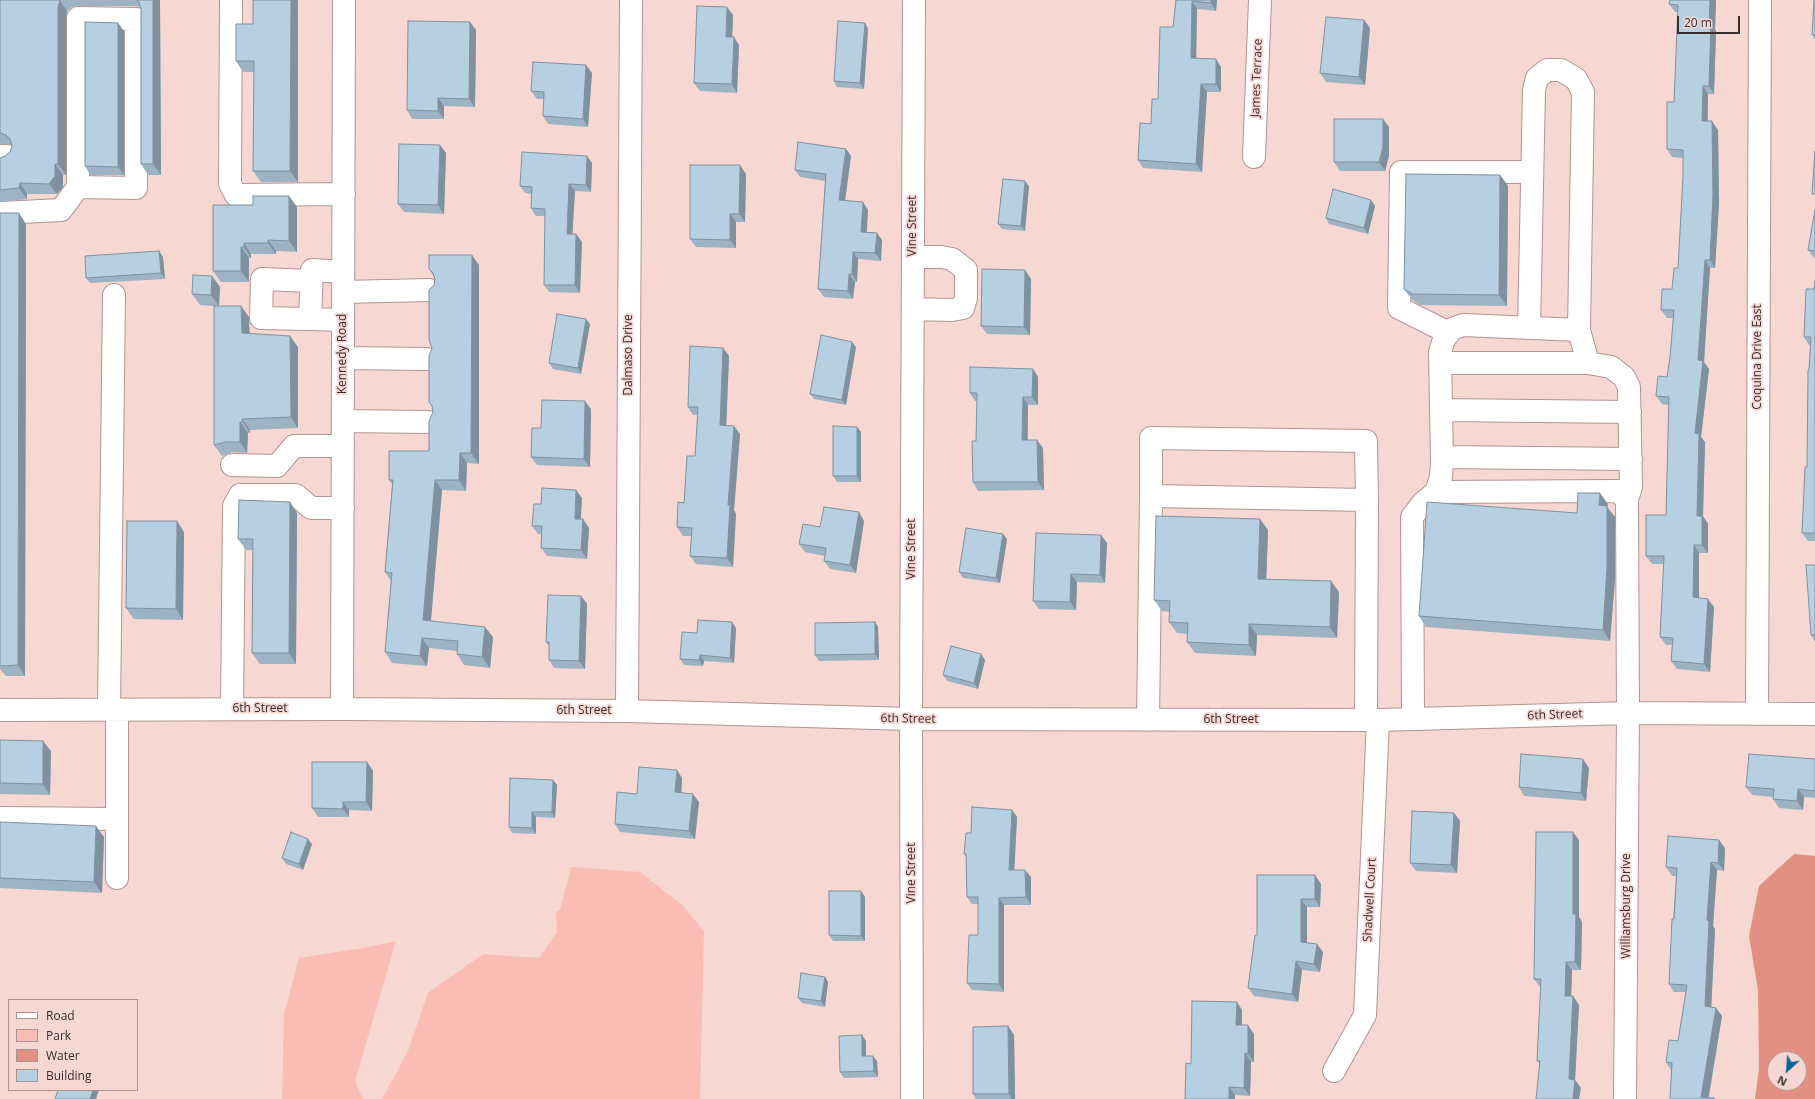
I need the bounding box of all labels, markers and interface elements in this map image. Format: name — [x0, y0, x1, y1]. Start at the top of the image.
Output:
scale bar — [1679, 8, 1742, 34]
text: 20 m — [1684, 14, 1712, 31]
street label: James Terrace — [1248, 38, 1266, 118]
street label: Vine Street — [906, 196, 920, 256]
street label: Coquina Drive East — [1751, 304, 1765, 410]
street label: Kennedy Road — [336, 314, 350, 394]
street label: Dalmaso Drive — [622, 314, 636, 396]
street label: Vine Street — [905, 519, 919, 579]
street label: 6th Street — [232, 702, 288, 716]
street label: 6th Street — [556, 704, 612, 718]
street label: 6th Street — [1527, 707, 1583, 723]
street label: 6th Street — [880, 711, 936, 727]
street label: 6th Street — [1203, 713, 1259, 727]
street label: Vine Street — [905, 843, 919, 903]
street label: Williamsburg Drive — [1620, 853, 1634, 959]
street label: Shadwell Court — [1361, 857, 1379, 943]
legend — [8, 999, 138, 1091]
text: Road — [46, 1007, 75, 1024]
text: Park — [46, 1027, 71, 1044]
text: Water — [46, 1047, 80, 1064]
north arrow — [1767, 1051, 1807, 1091]
text: Building — [46, 1067, 91, 1084]
text: N — [1775, 1073, 1789, 1090]

